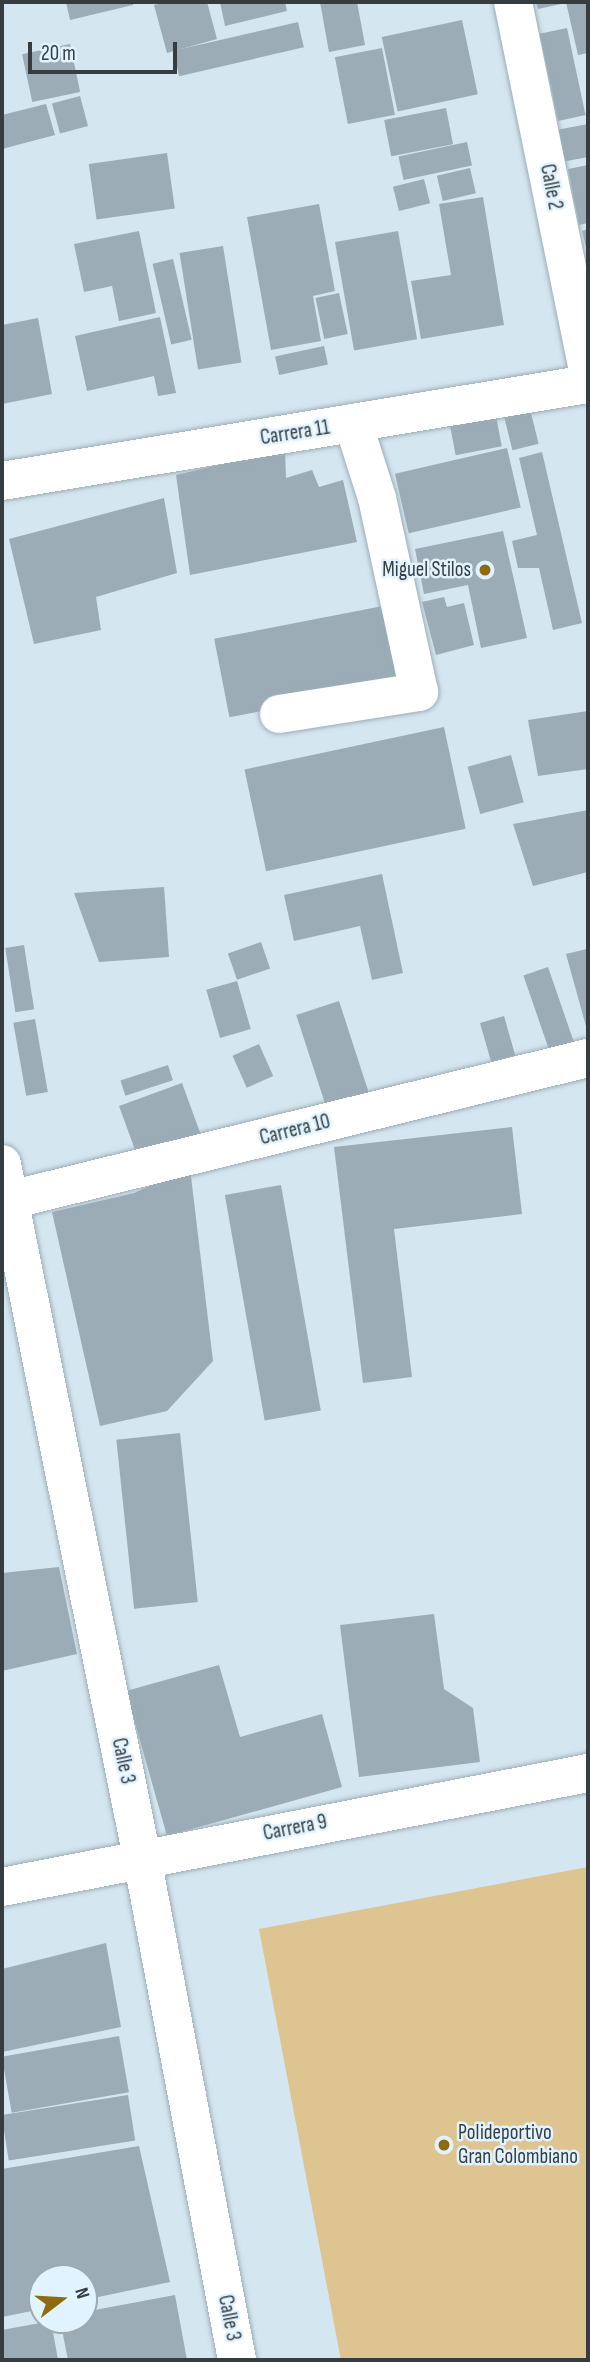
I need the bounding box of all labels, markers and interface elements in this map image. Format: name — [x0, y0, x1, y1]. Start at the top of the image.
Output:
scale bar — [32, 28, 180, 72]
text: 20 m — [41, 41, 76, 66]
street label: Calle 2 — [534, 162, 568, 212]
street label: Carrera 11 — [259, 415, 331, 451]
place label: Miguel Stilos — [382, 557, 471, 583]
marker: Miguel Stilos — [477, 562, 493, 578]
street label: Carrera 10 — [257, 1109, 333, 1151]
street label: Calle 3 — [106, 1736, 140, 1786]
street label: Carrera 9 — [261, 1809, 329, 1847]
place label: Polideportivo Gran Colombiano — [458, 2120, 578, 2170]
marker: Polideportivo Gran Colombiano — [436, 2137, 452, 2153]
north arrow — [28, 2264, 98, 2334]
text: N — [69, 2285, 94, 2302]
street label: Calle 3 — [212, 2293, 246, 2343]

